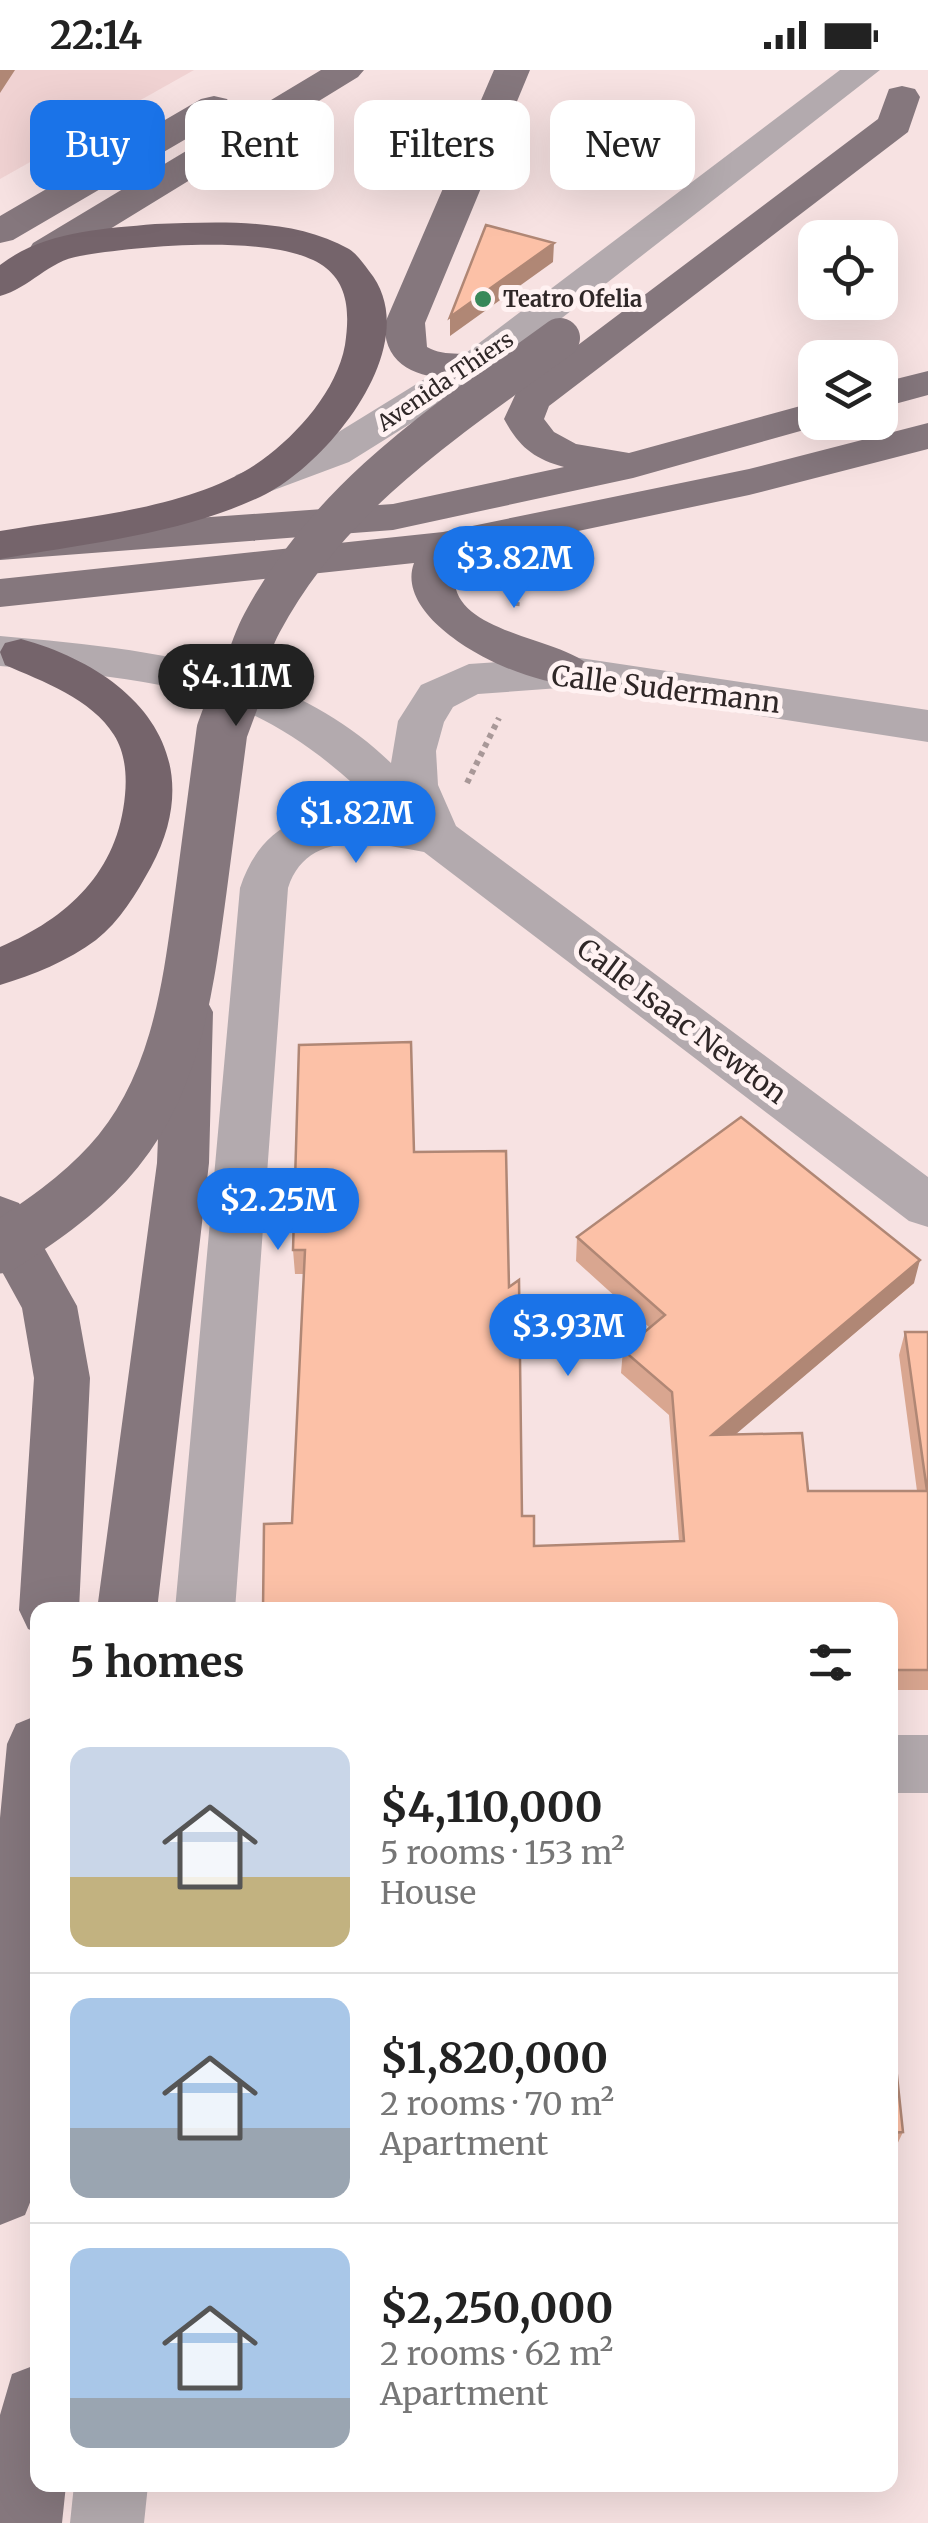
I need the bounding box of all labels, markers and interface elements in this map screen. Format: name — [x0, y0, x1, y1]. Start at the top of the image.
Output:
text: 22:14 — [50, 12, 142, 59]
chip: Buy — [30, 100, 165, 190]
chip: Rent — [185, 100, 334, 190]
chip: Filters — [354, 100, 530, 190]
chip: New — [550, 100, 695, 190]
map controls — [798, 220, 898, 440]
button: locate — [798, 220, 898, 320]
place label: Teatro Ofelia — [503, 285, 642, 313]
marker: Teatro Ofelia — [472, 288, 494, 310]
street label: Avenida Thiers — [371, 325, 519, 438]
button: layers — [798, 340, 898, 440]
pin: $3.82M — [433, 526, 595, 611]
text: $3.82M — [455, 538, 573, 578]
pin: $4.11M — [155, 644, 317, 729]
text: $4.11M — [180, 656, 292, 696]
street label: Calle Sudermann — [550, 657, 782, 721]
pin: $1.82M — [275, 781, 437, 866]
text: $1.82M — [299, 793, 413, 833]
street label: Calle Isaac Newton — [570, 930, 794, 1112]
pin: $2.25M — [197, 1168, 359, 1253]
text: $2.25M — [219, 1180, 337, 1220]
pin: $3.93M — [487, 1294, 649, 1379]
text: $3.93M — [511, 1306, 625, 1346]
icon: filters — [803, 1635, 858, 1690]
text: 5 homes — [70, 1636, 244, 1688]
text: $4,110,000 — [380, 1781, 603, 1833]
icon: home — [150, 1787, 270, 1907]
text: 5 rooms · 153 m² — [380, 1833, 625, 1873]
text: House — [380, 1873, 476, 1913]
text: $1,820,000 — [380, 2032, 608, 2084]
icon: home — [150, 2038, 270, 2158]
text: 2 rooms · 70 m² — [380, 2084, 614, 2124]
text: Apartment — [380, 2124, 548, 2164]
text: $2,250,000 — [380, 2282, 613, 2334]
icon: home — [150, 2288, 270, 2408]
text: 2 rooms · 62 m² — [380, 2334, 613, 2374]
text: Apartment — [380, 2374, 548, 2414]

